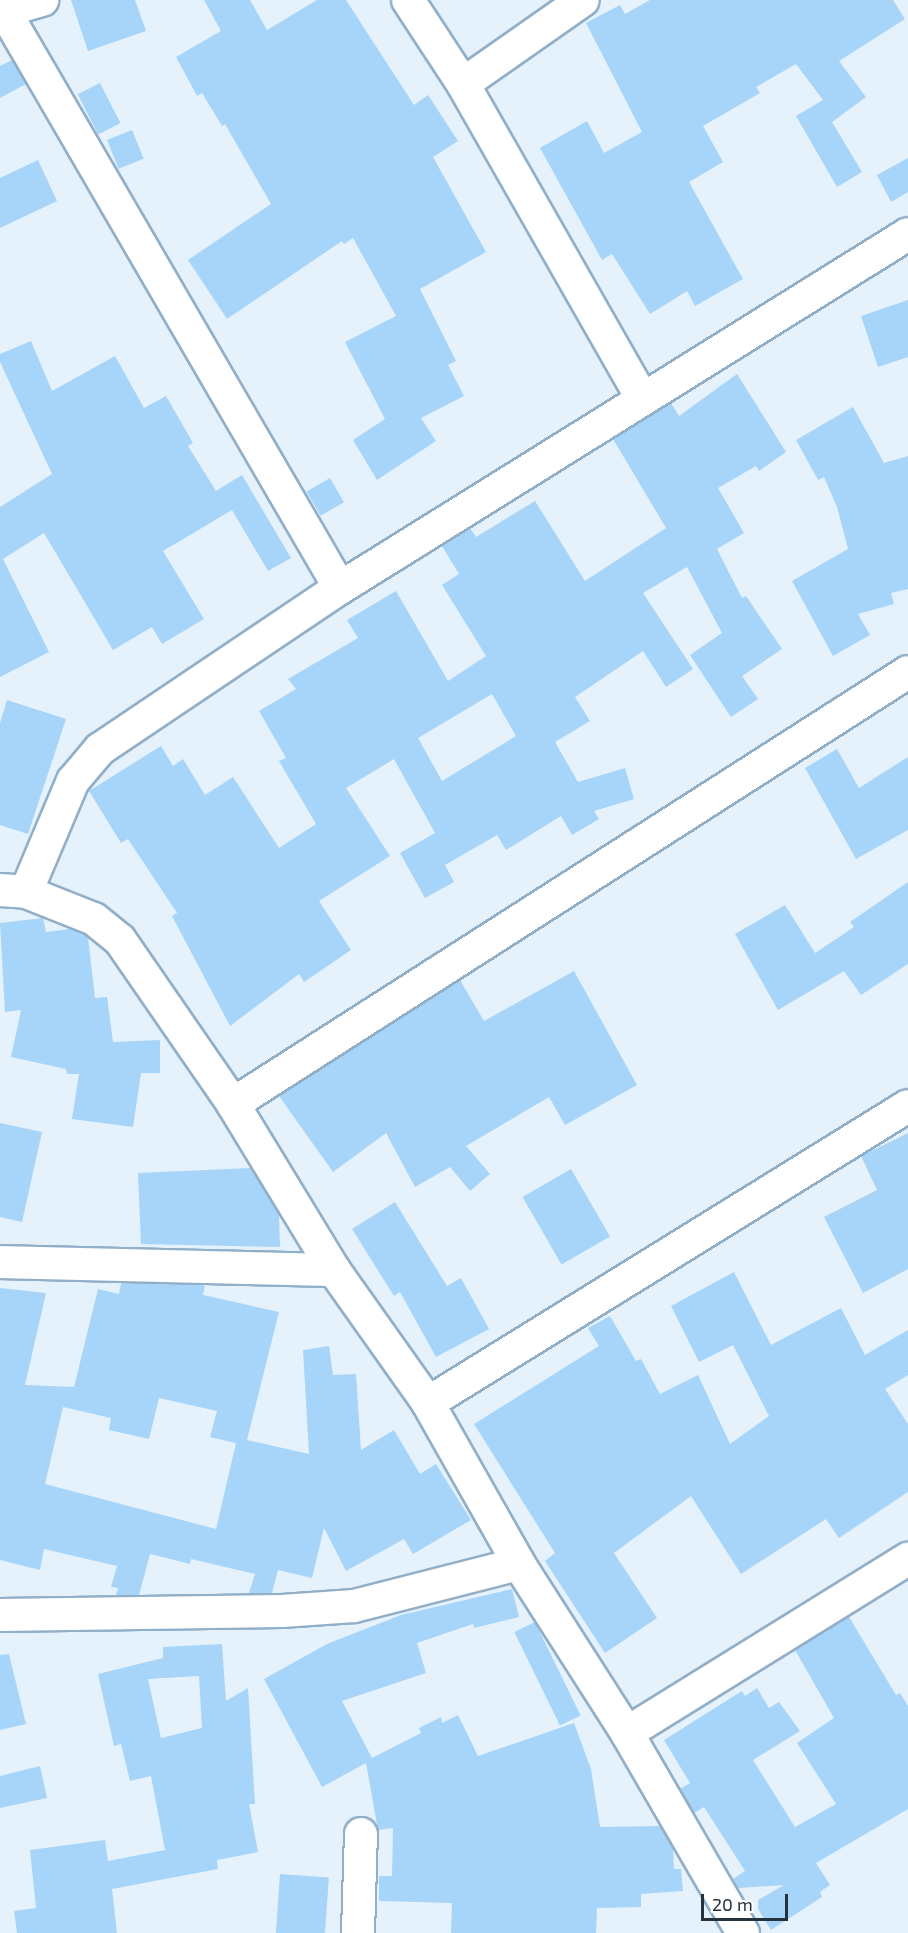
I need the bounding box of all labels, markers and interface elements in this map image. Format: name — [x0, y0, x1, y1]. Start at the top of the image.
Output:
scale bar — [704, 1882, 791, 1920]
text: 20 m — [712, 1893, 753, 1915]

